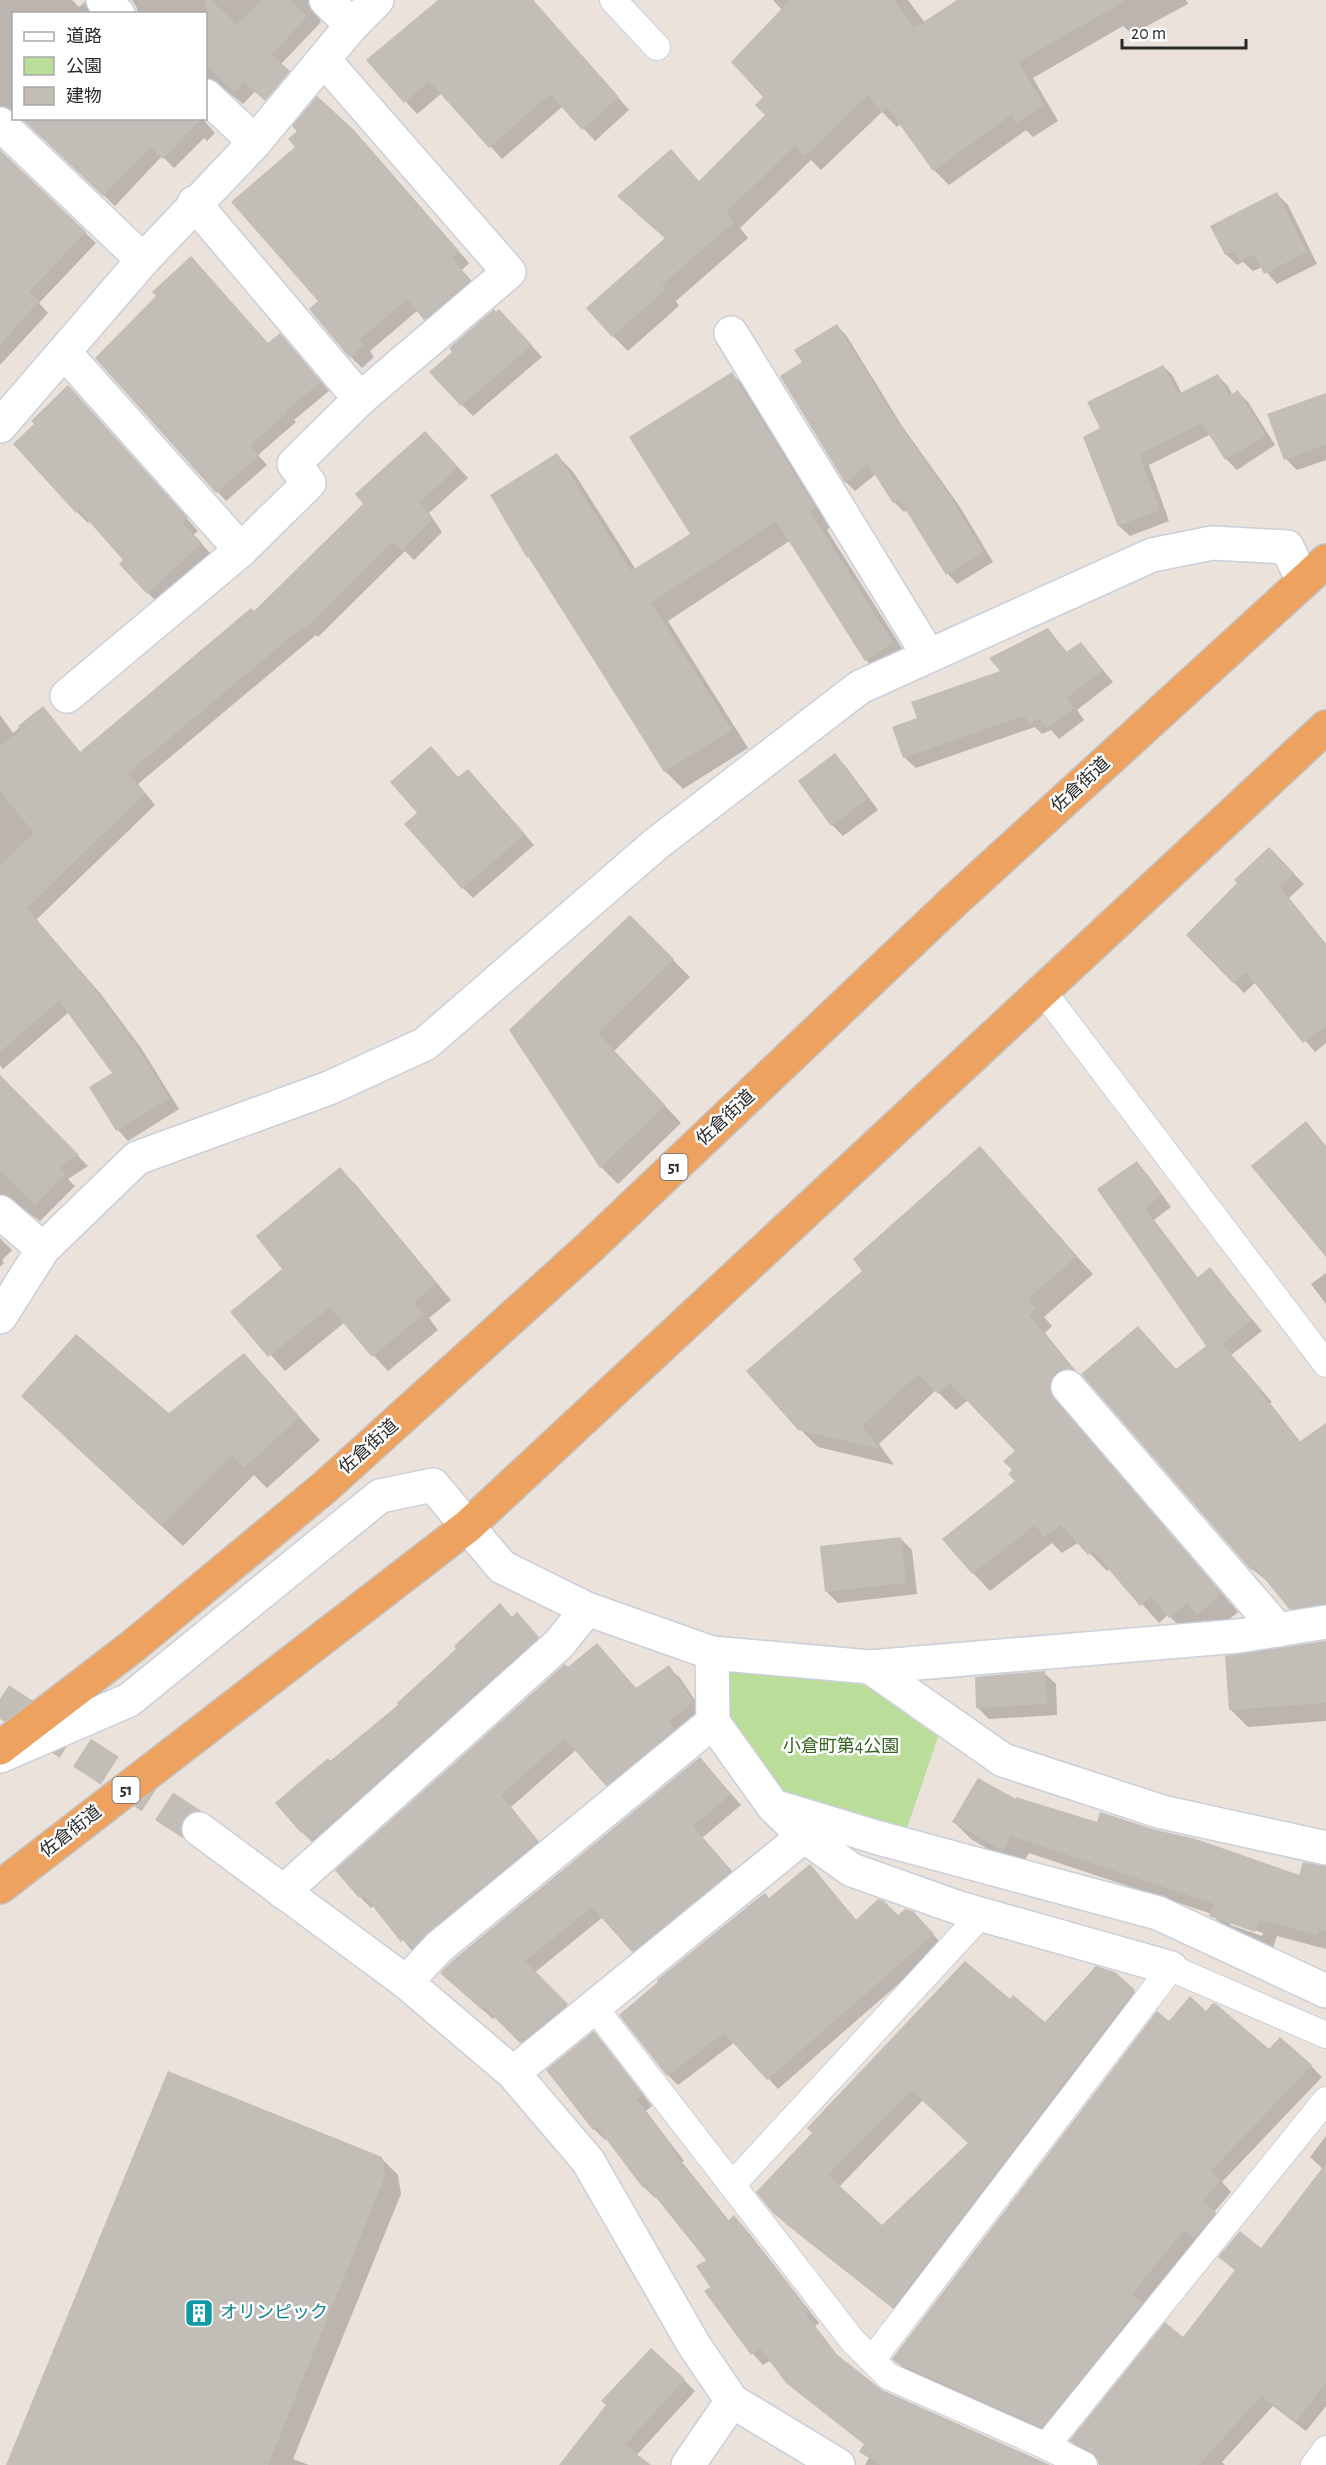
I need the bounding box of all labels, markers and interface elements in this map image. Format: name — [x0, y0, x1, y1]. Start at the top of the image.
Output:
legend — [12, 12, 207, 120]
scale bar — [1122, 12, 1246, 50]
text: 20 m — [1131, 25, 1166, 43]
text: 道路 — [66, 26, 102, 46]
text: 公園 — [66, 57, 102, 76]
text: 建物 — [66, 86, 102, 106]
street label: 佐倉街道 — [1047, 752, 1113, 816]
street label: 佐倉街道 — [692, 1085, 758, 1149]
road number: 51 — [660, 1154, 688, 1180]
street label: 佐倉街道 — [335, 1415, 402, 1478]
park label: 小倉町第4公園 — [783, 1736, 899, 1756]
road number: 51 — [112, 1777, 140, 1803]
street label: 佐倉街道 — [36, 1801, 105, 1861]
building icon: オリンピック — [183, 2297, 215, 2329]
place label: オリンピック — [220, 2303, 328, 2322]

